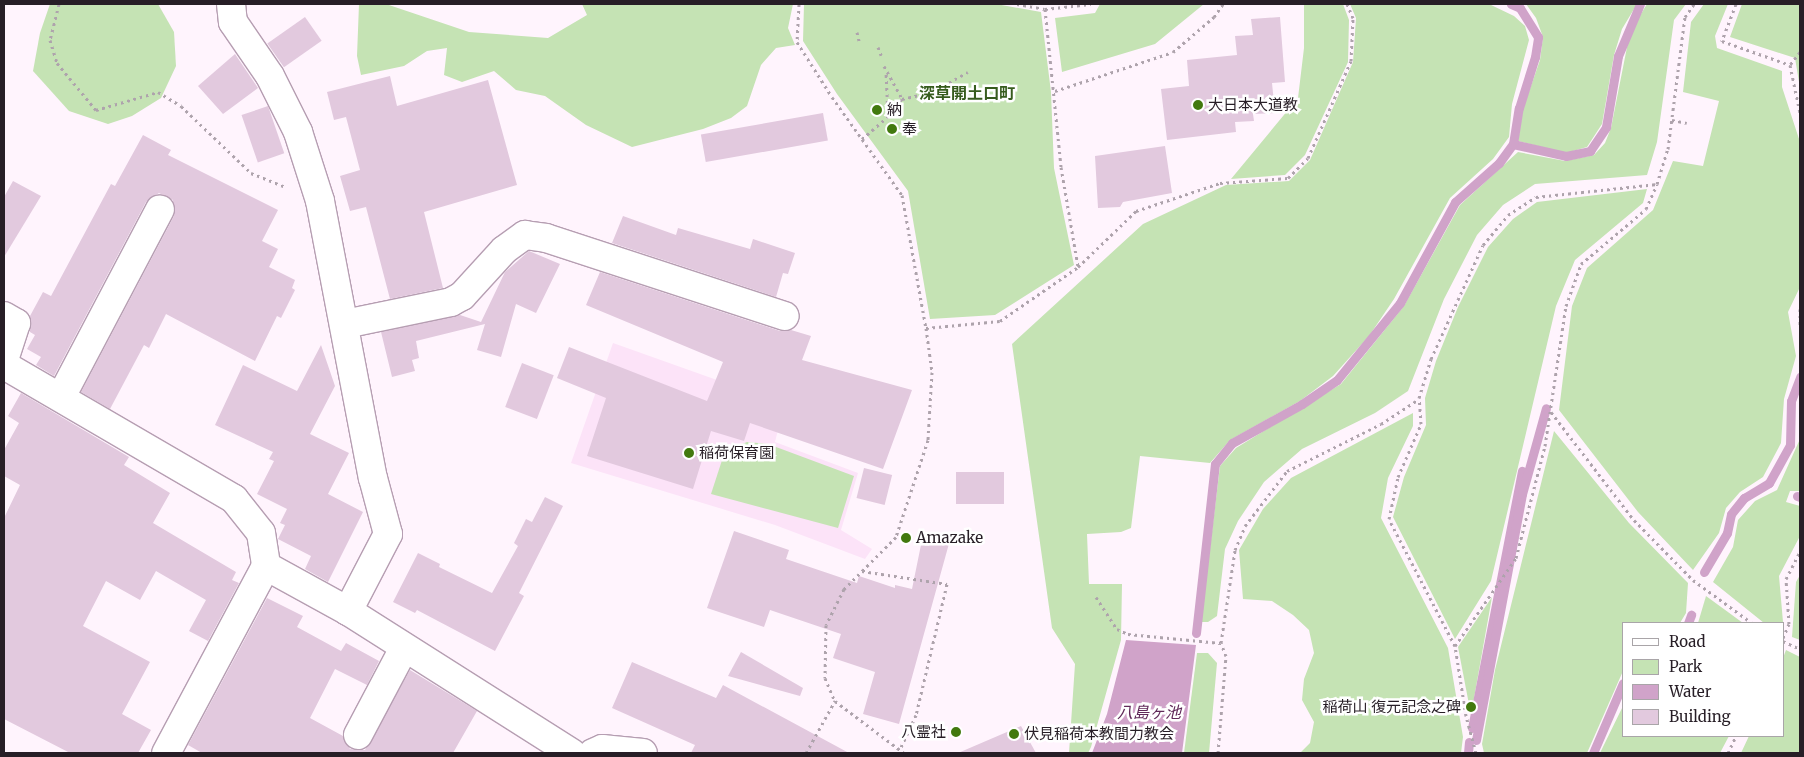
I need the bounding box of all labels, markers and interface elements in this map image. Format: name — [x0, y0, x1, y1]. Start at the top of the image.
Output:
district label: 深草開土口町 — [919, 83, 1015, 103]
place label: 大日本大道教 — [1208, 96, 1298, 114]
marker: 大日本大道教 — [1192, 99, 1204, 111]
place label: 納 — [887, 101, 902, 119]
marker: 納 — [871, 104, 883, 116]
place label: 奉 — [902, 120, 917, 138]
marker: 奉 — [886, 123, 898, 135]
place label: 稲荷保育園 — [699, 444, 774, 462]
marker: 稲荷保育園 — [683, 447, 695, 459]
place label: Amazake — [916, 529, 983, 547]
marker: Amazake — [900, 532, 912, 544]
legend — [1622, 622, 1784, 737]
text: Road — [1669, 632, 1705, 651]
text: Park — [1669, 657, 1702, 676]
text: Water — [1669, 682, 1711, 701]
place label: 稲荷山 復元記念之碑 — [1322, 698, 1461, 716]
marker: 稲荷山 復元記念之碑 — [1465, 701, 1477, 713]
water label: 八島ヶ池 — [1117, 702, 1181, 722]
text: Building — [1669, 707, 1731, 726]
place label: 八霊社 — [901, 723, 946, 741]
place label: 伏見稲荷本教間力教会 — [1024, 725, 1174, 743]
marker: 八霊社 — [950, 726, 962, 738]
marker: 伏見稲荷本教間力教会 — [1008, 728, 1020, 740]

